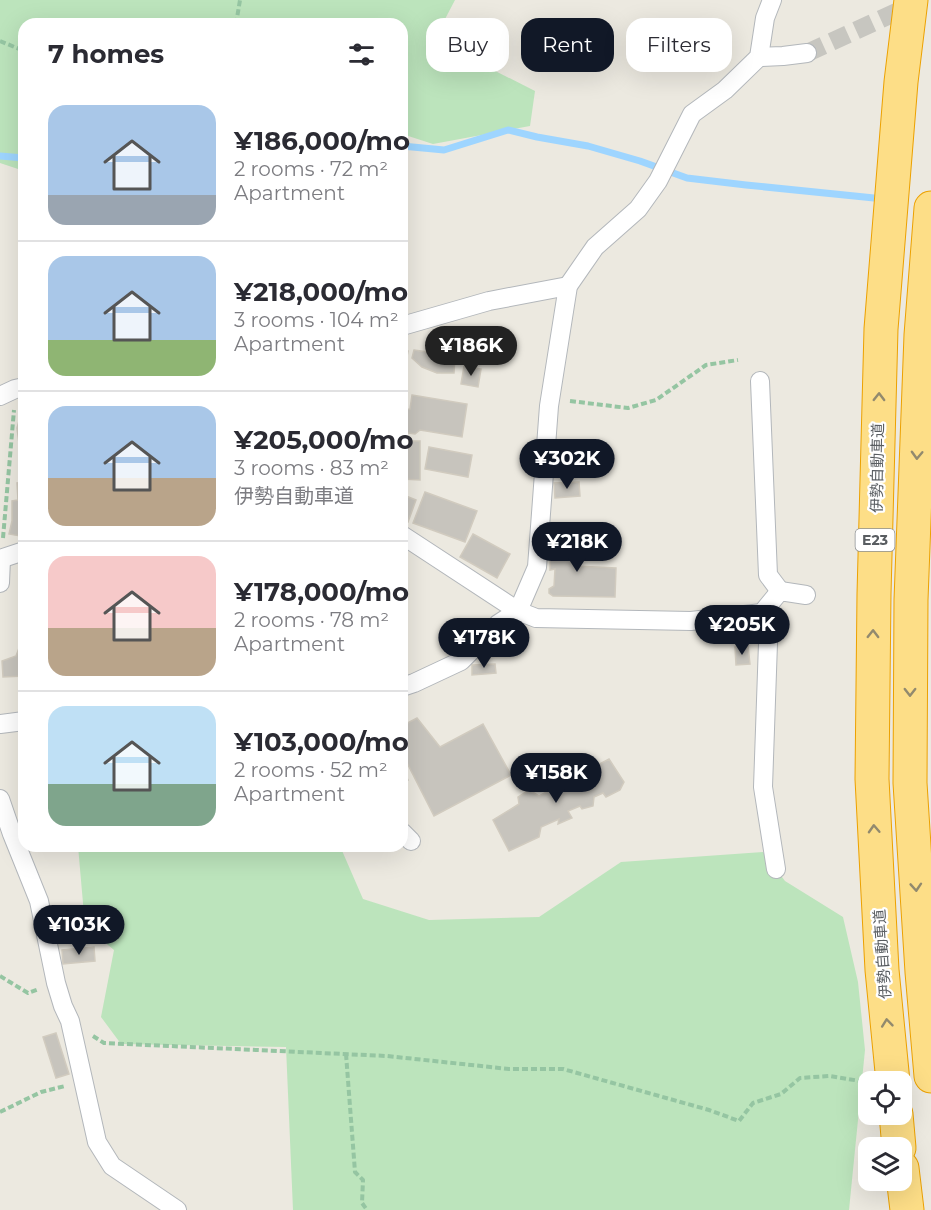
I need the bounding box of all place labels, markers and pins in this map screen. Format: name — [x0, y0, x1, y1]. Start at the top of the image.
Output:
pin: ¥186K — [429, 326, 513, 377]
pin: ¥302K — [525, 439, 609, 490]
pin: ¥218K — [535, 522, 619, 573]
pin: ¥205K — [700, 605, 784, 656]
pin: ¥178K — [442, 618, 526, 669]
pin: ¥158K — [514, 753, 598, 804]
pin: ¥103K — [37, 905, 121, 956]

